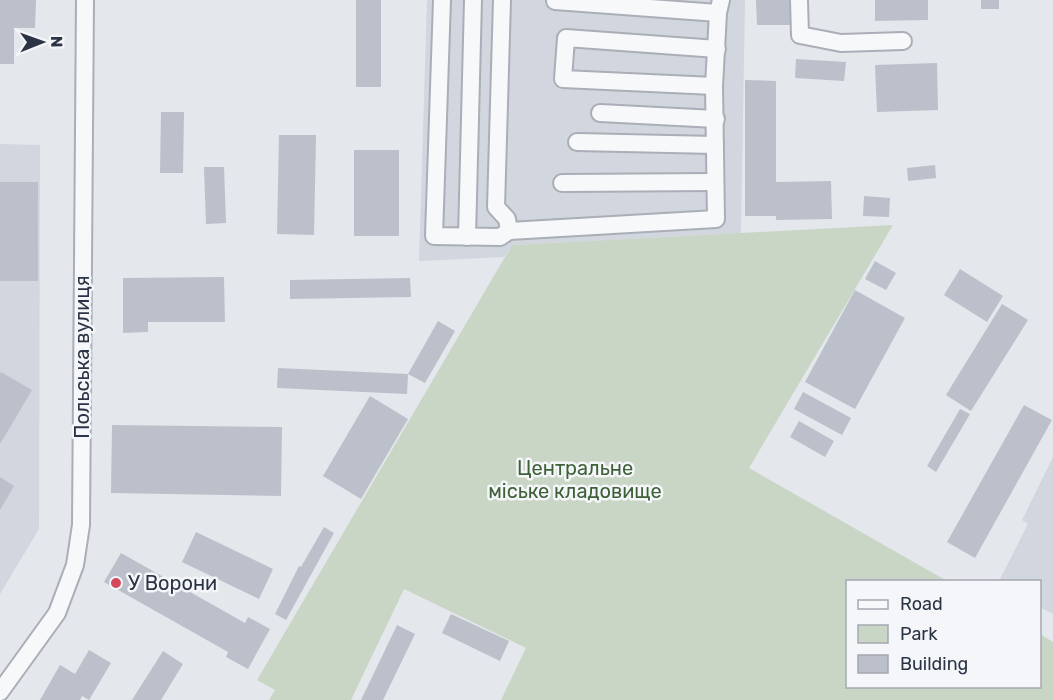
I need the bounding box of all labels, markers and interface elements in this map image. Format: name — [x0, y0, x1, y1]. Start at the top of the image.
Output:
north arrow — [12, 12, 72, 72]
text: N — [47, 36, 66, 48]
street label: Польська вулиця — [70, 275, 94, 439]
park label: Центральне міське кладовище — [488, 456, 662, 503]
place label: У Ворони — [128, 571, 217, 595]
marker: У Ворони — [109, 576, 123, 590]
legend — [846, 580, 1041, 688]
text: Road — [900, 593, 943, 615]
text: Park — [900, 623, 938, 645]
text: Building — [900, 653, 968, 675]

